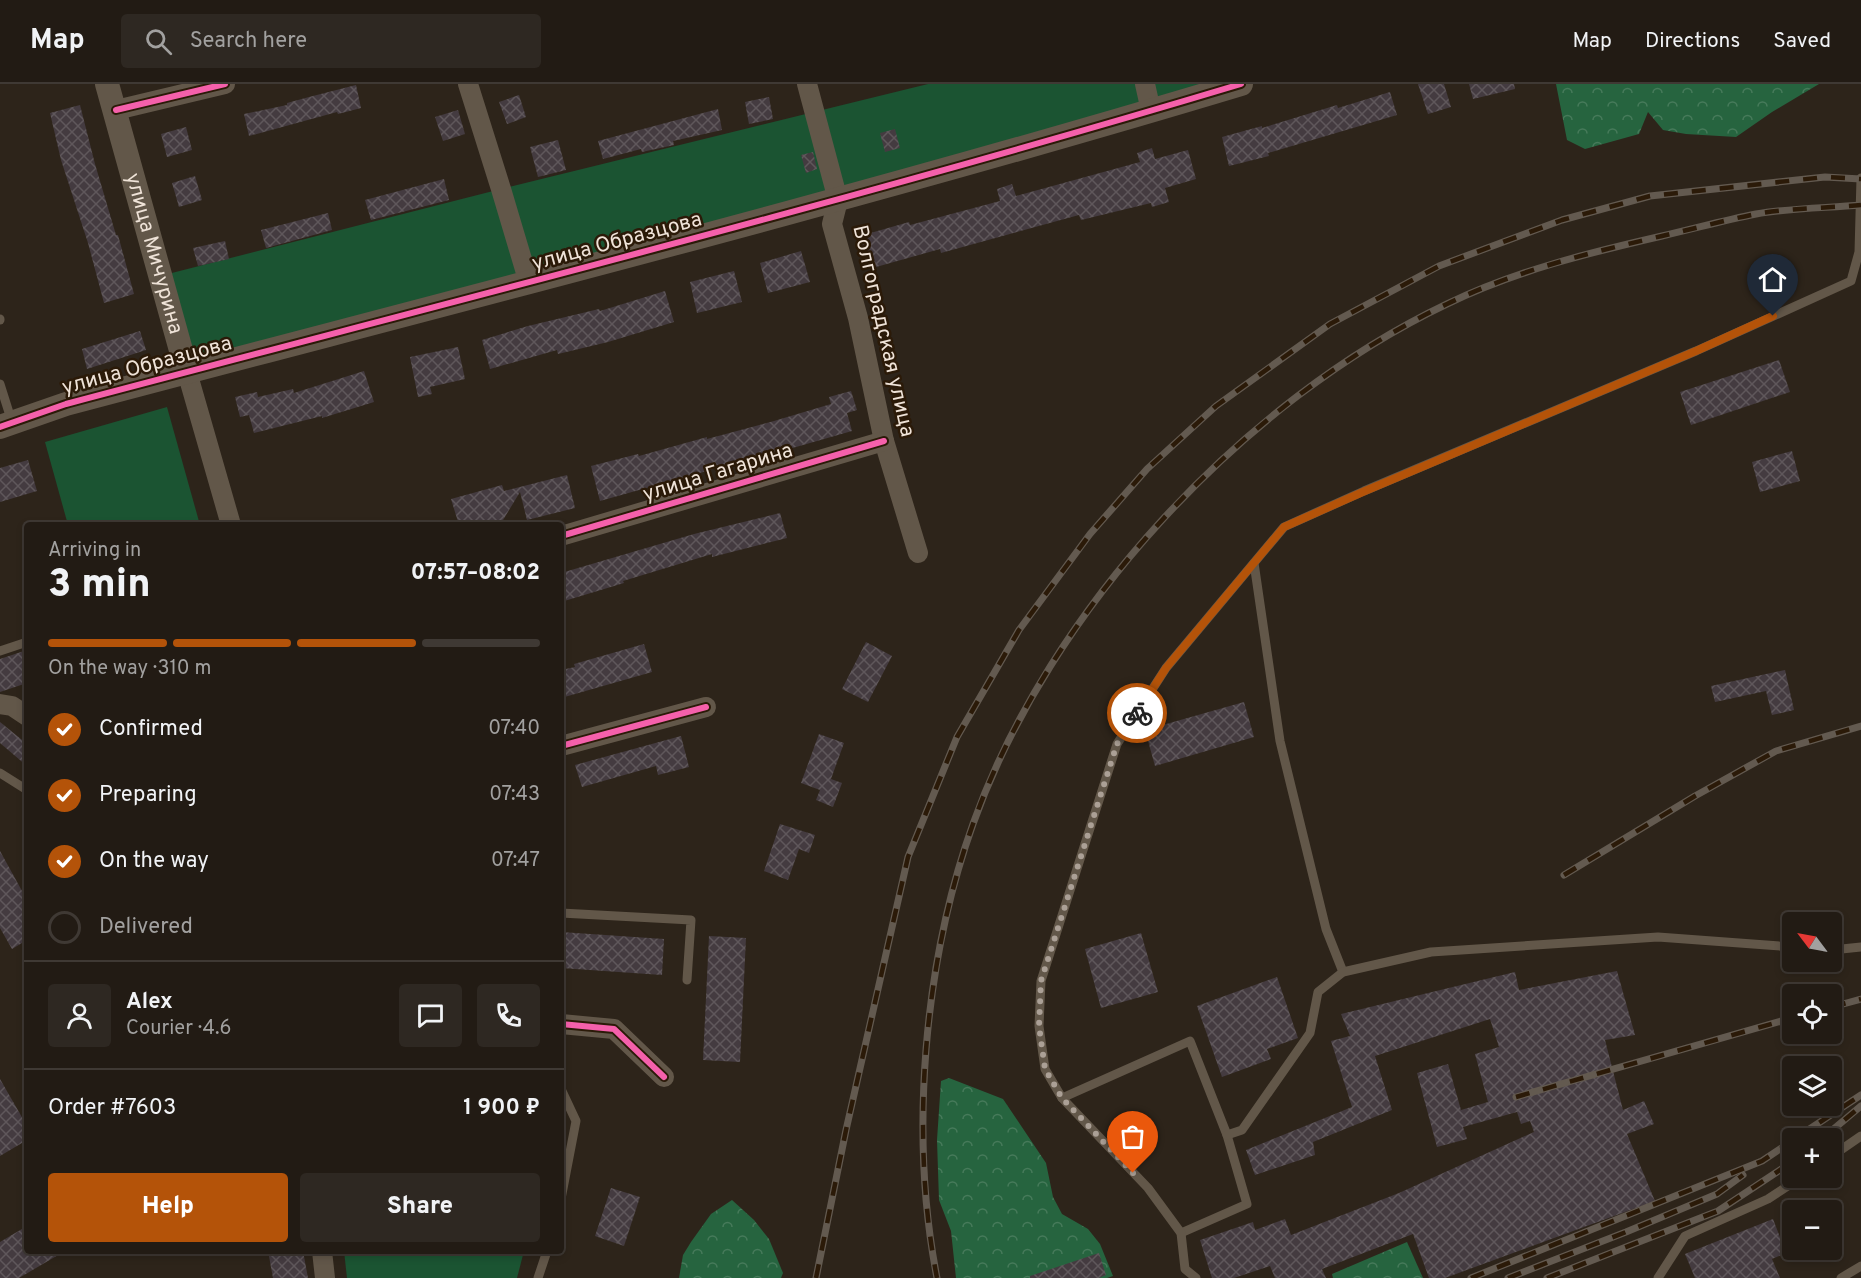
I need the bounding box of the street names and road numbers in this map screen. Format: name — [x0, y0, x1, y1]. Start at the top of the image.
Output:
street label: улица Мичурина — [119, 170, 189, 337]
street label: улица Образцова — [529, 206, 705, 278]
street label: Волгоградская улица — [845, 222, 921, 440]
street label: улица Образцова — [59, 330, 235, 402]
street label: улица Гагарина — [640, 437, 796, 509]

